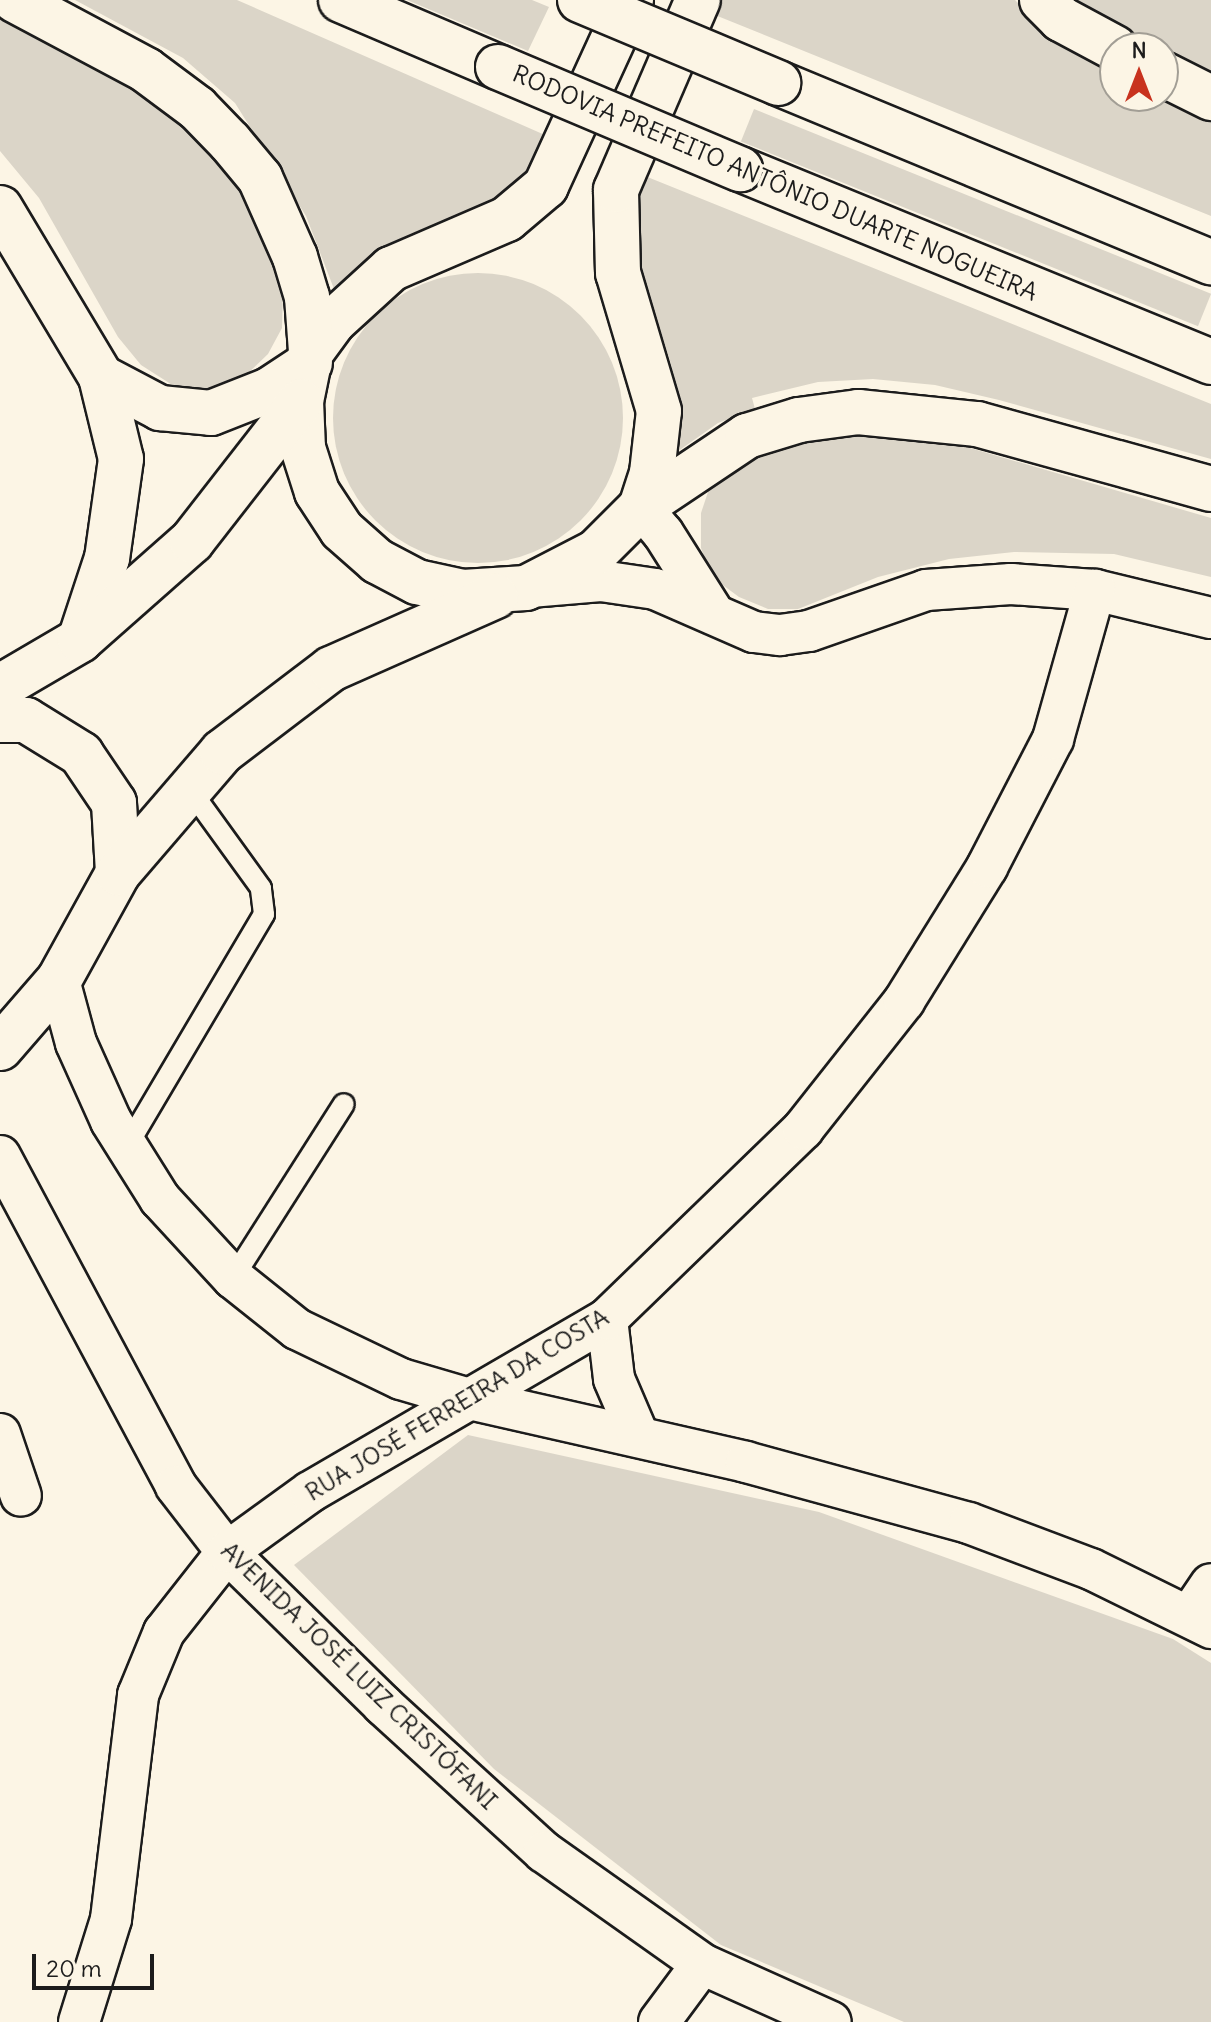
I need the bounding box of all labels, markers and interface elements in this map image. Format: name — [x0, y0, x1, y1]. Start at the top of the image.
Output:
north arrow — [1099, 32, 1179, 112]
text: N — [1131, 36, 1147, 64]
street label: RODOVIA PREFEITO ANTÔNIO DUARTE NOGUEIRA — [508, 59, 1042, 307]
street label: RUA JOSÉ FERREIRA DA COSTA — [300, 1303, 614, 1507]
street label: AVENIDA JOSÉ LUIZ CRISTÓFANI — [215, 1536, 503, 1816]
scale bar — [36, 1938, 158, 1988]
text: 20 m — [46, 1953, 102, 1983]

